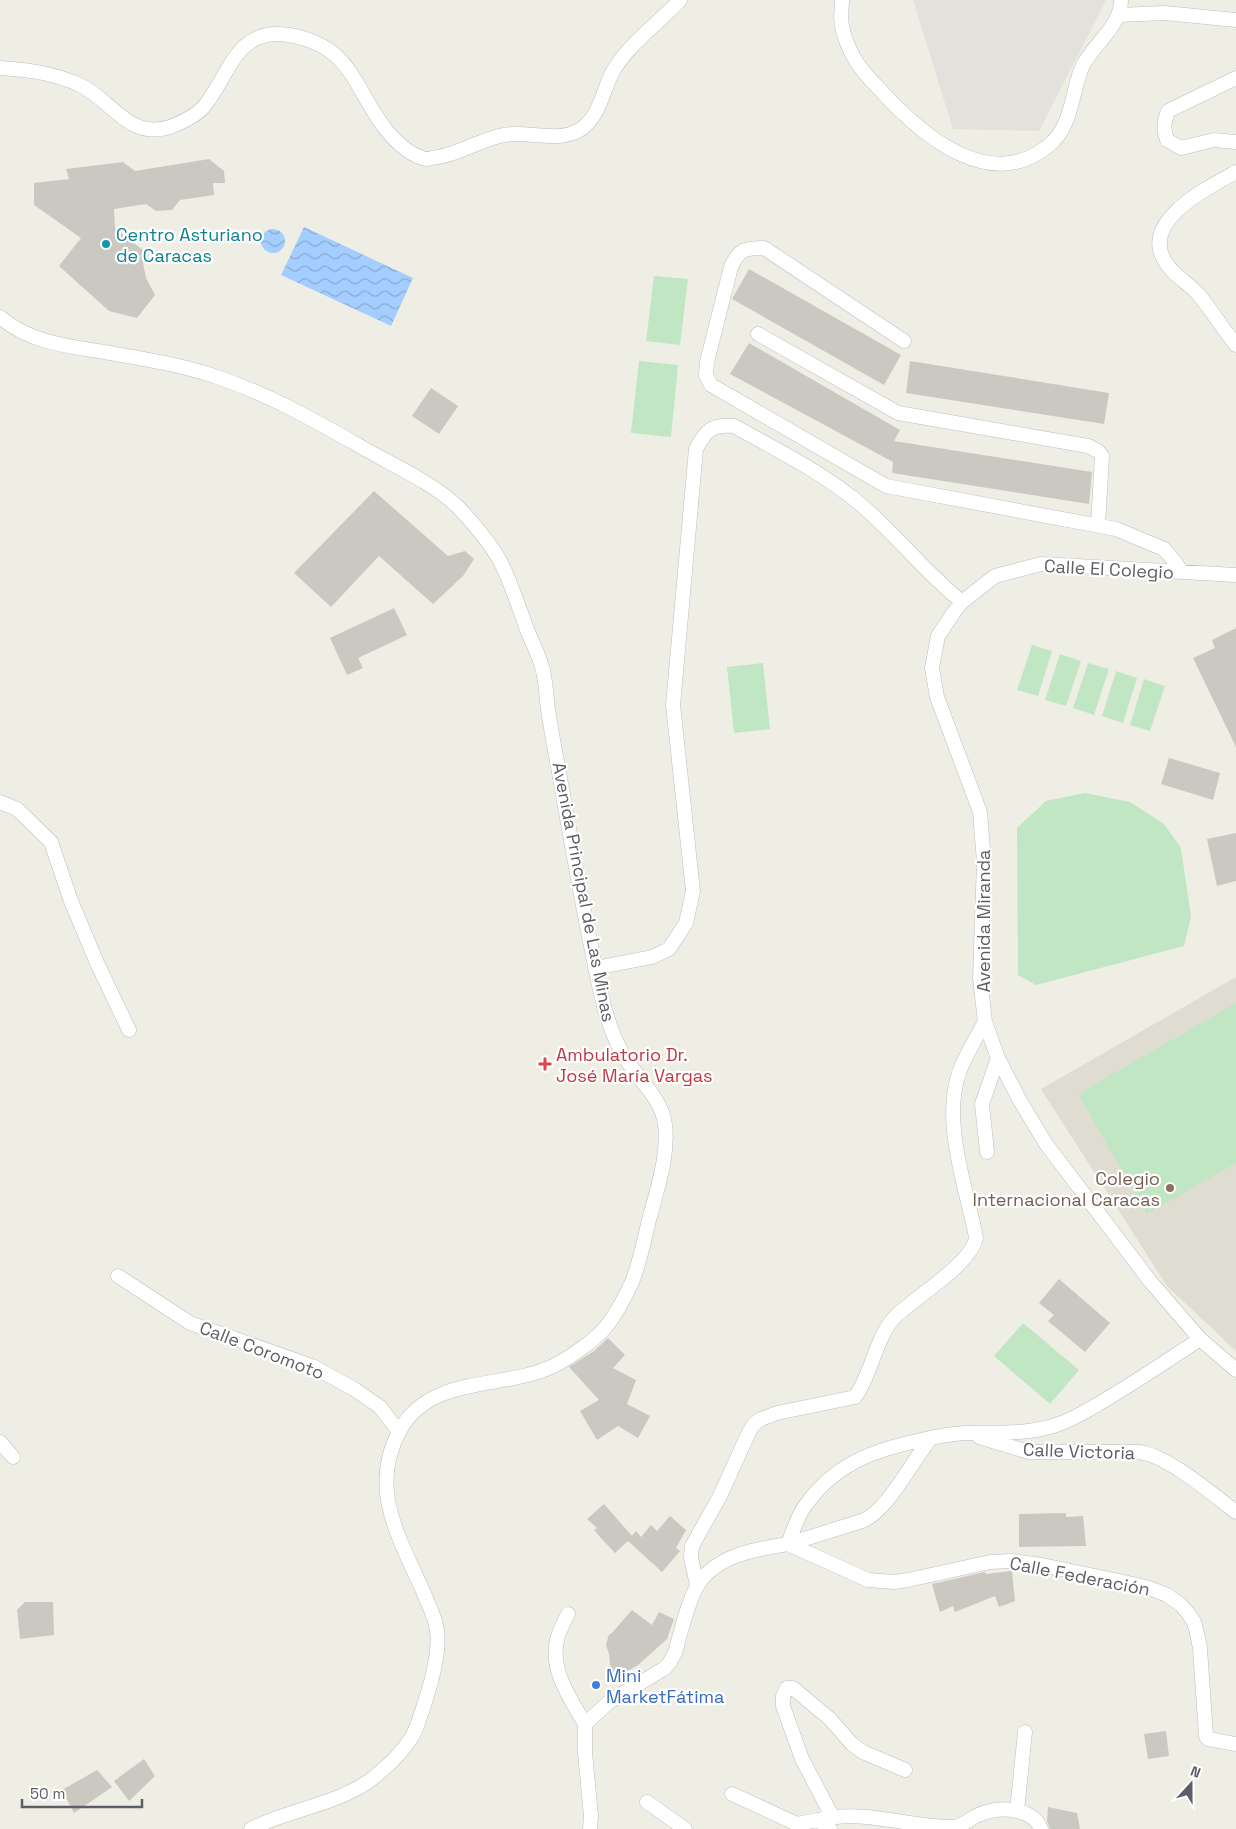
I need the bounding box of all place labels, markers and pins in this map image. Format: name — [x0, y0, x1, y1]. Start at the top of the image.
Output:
place label: Centro Asturiano de Caracas — [116, 223, 263, 267]
marker: Centro Asturiano de Caracas — [100, 238, 112, 250]
place label: Ambulatorio Dr. José María Vargas — [556, 1043, 713, 1087]
marker: Ambulatorio Dr. José María Vargas — [538, 1057, 552, 1071]
place label: Colegio Internacional Caracas — [973, 1167, 1160, 1211]
marker: Colegio Internacional Caracas — [1164, 1182, 1176, 1194]
place label: Mini MarketFátima — [606, 1664, 724, 1708]
marker: Mini MarketFátima — [590, 1679, 602, 1691]

